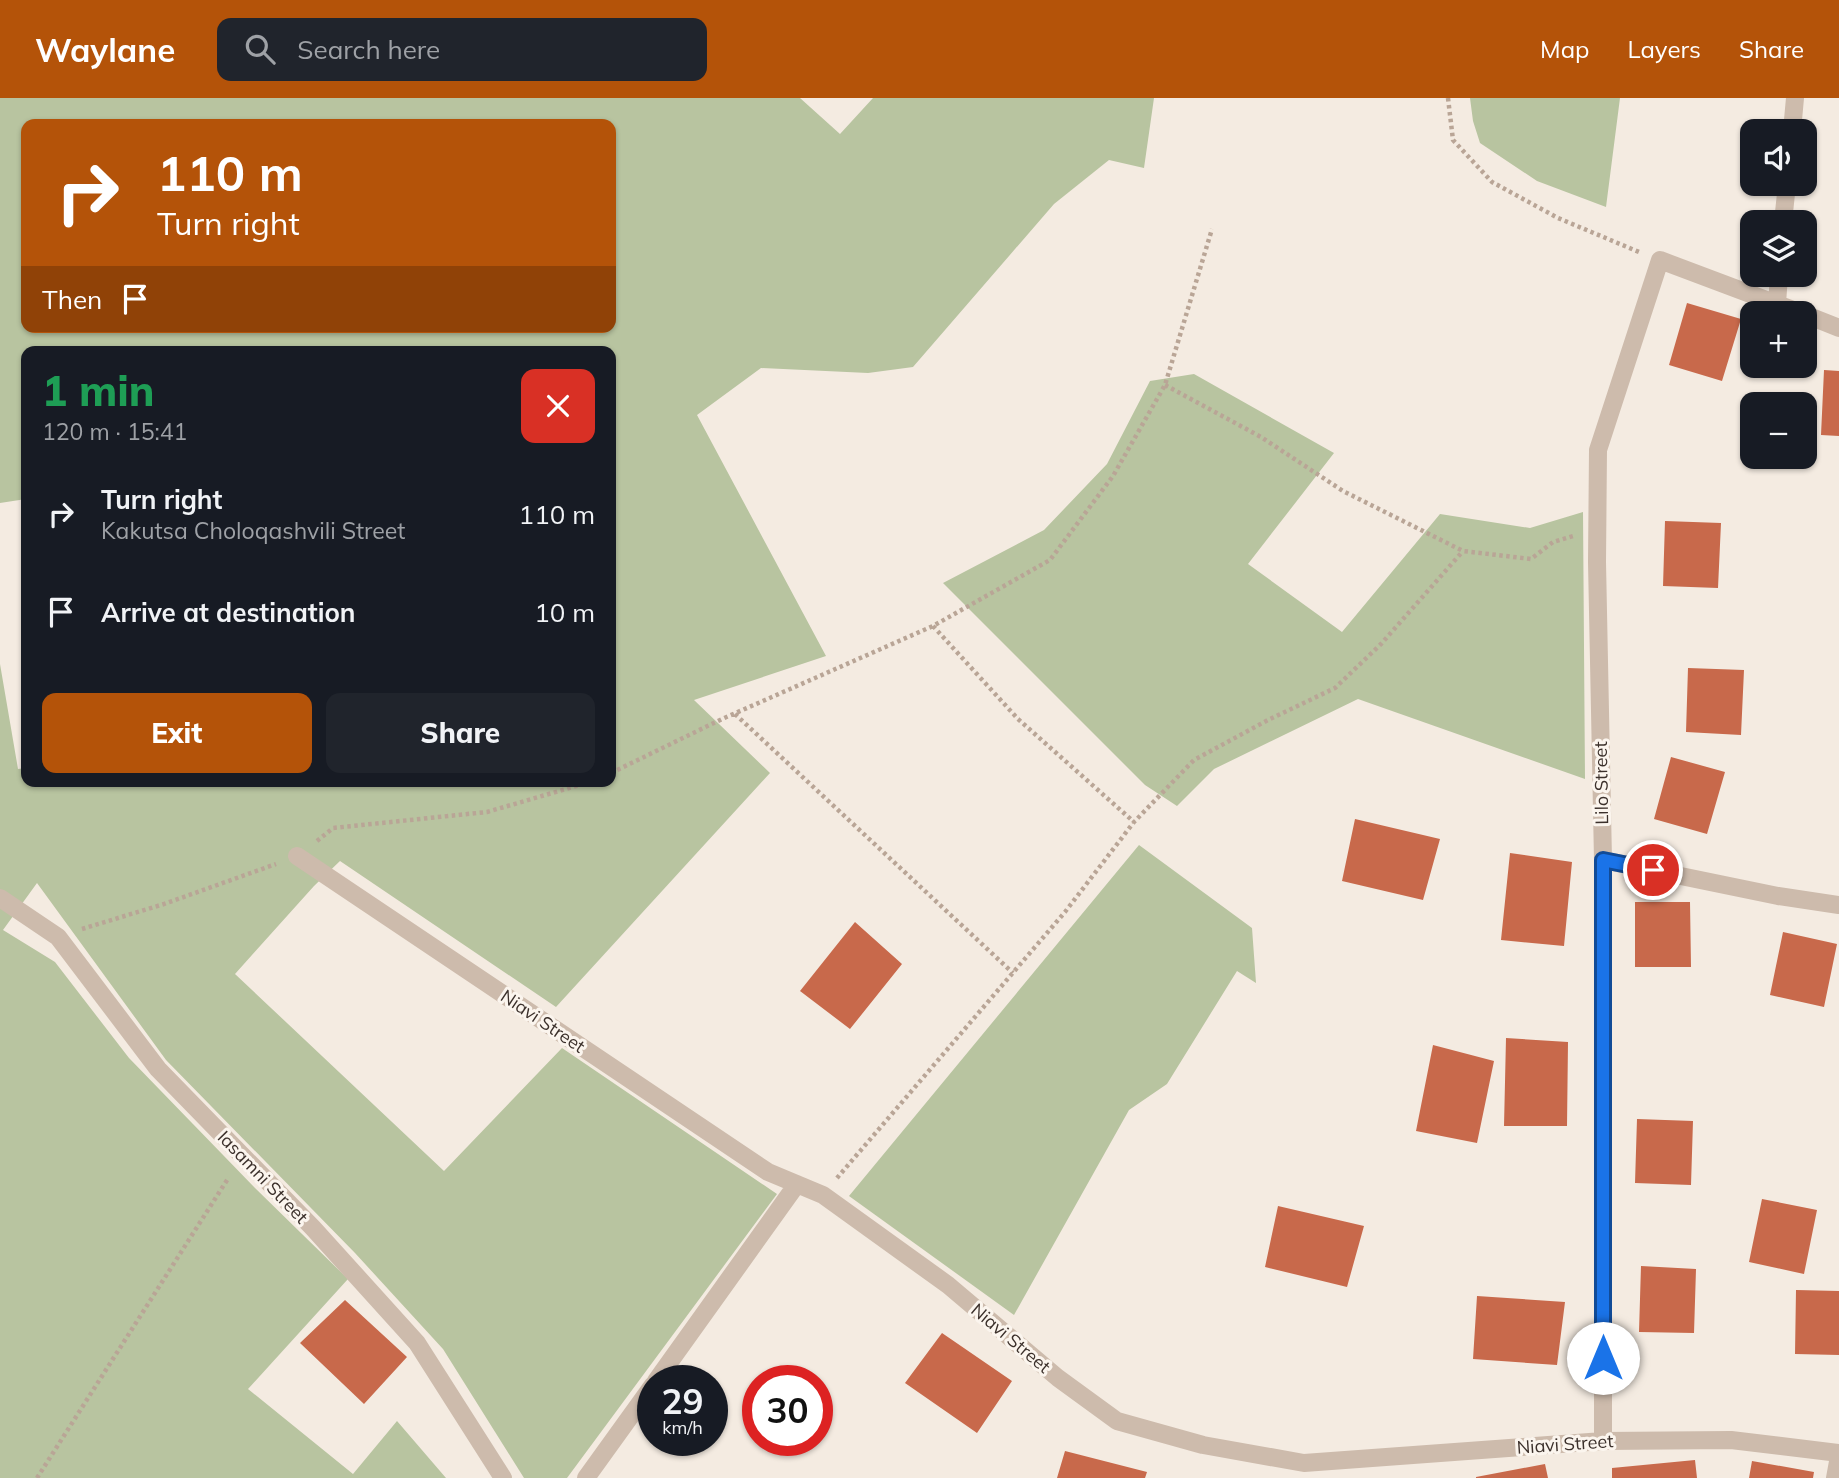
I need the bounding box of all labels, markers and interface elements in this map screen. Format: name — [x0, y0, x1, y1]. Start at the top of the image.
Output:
search box — [217, 18, 707, 81]
text: Waylane — [35, 29, 175, 70]
icon: search — [241, 30, 279, 68]
text: Search here — [297, 33, 440, 66]
text: Map — [1540, 34, 1589, 64]
text: Layers — [1627, 34, 1701, 64]
text: Share — [1739, 34, 1804, 64]
map controls — [1740, 119, 1817, 469]
button: sound — [1740, 119, 1817, 196]
text: 110 m — [157, 142, 303, 203]
icon: right — [42, 147, 133, 238]
text: Turn right — [157, 203, 300, 243]
button: layers — [1740, 210, 1817, 287]
icon: arrive — [116, 280, 154, 318]
text: Then — [42, 283, 102, 316]
button: + — [1740, 301, 1817, 378]
text: 1 min — [42, 364, 155, 417]
button: close — [521, 369, 595, 443]
button: − — [1740, 392, 1817, 469]
text: 120 m · 15:41 — [42, 417, 187, 446]
text: Turn right — [101, 483, 222, 516]
icon: right — [42, 495, 80, 533]
text: 110 m — [519, 498, 595, 531]
text: Kakutsa Choloqashvili Street — [101, 516, 405, 545]
icon: arrive — [42, 593, 80, 631]
text: Arrive at destination — [101, 596, 356, 629]
text: 10 m — [534, 596, 595, 629]
button: Exit — [42, 693, 312, 773]
button: Share — [326, 693, 595, 773]
street label: Lilo Street — [1589, 741, 1613, 825]
pin — [1623, 840, 1683, 900]
icon: arrive — [1634, 851, 1672, 889]
street label: Niavi Street — [496, 984, 590, 1058]
street label: Iasamni Street — [213, 1126, 313, 1228]
street label: Niavi Street — [967, 1298, 1055, 1378]
position arrow — [1566, 1321, 1640, 1395]
speed limit sign: 30 — [742, 1365, 833, 1456]
text: 29 — [661, 1379, 704, 1423]
text: km/h — [662, 1416, 703, 1439]
street label: Niavi Street — [1516, 1429, 1614, 1459]

